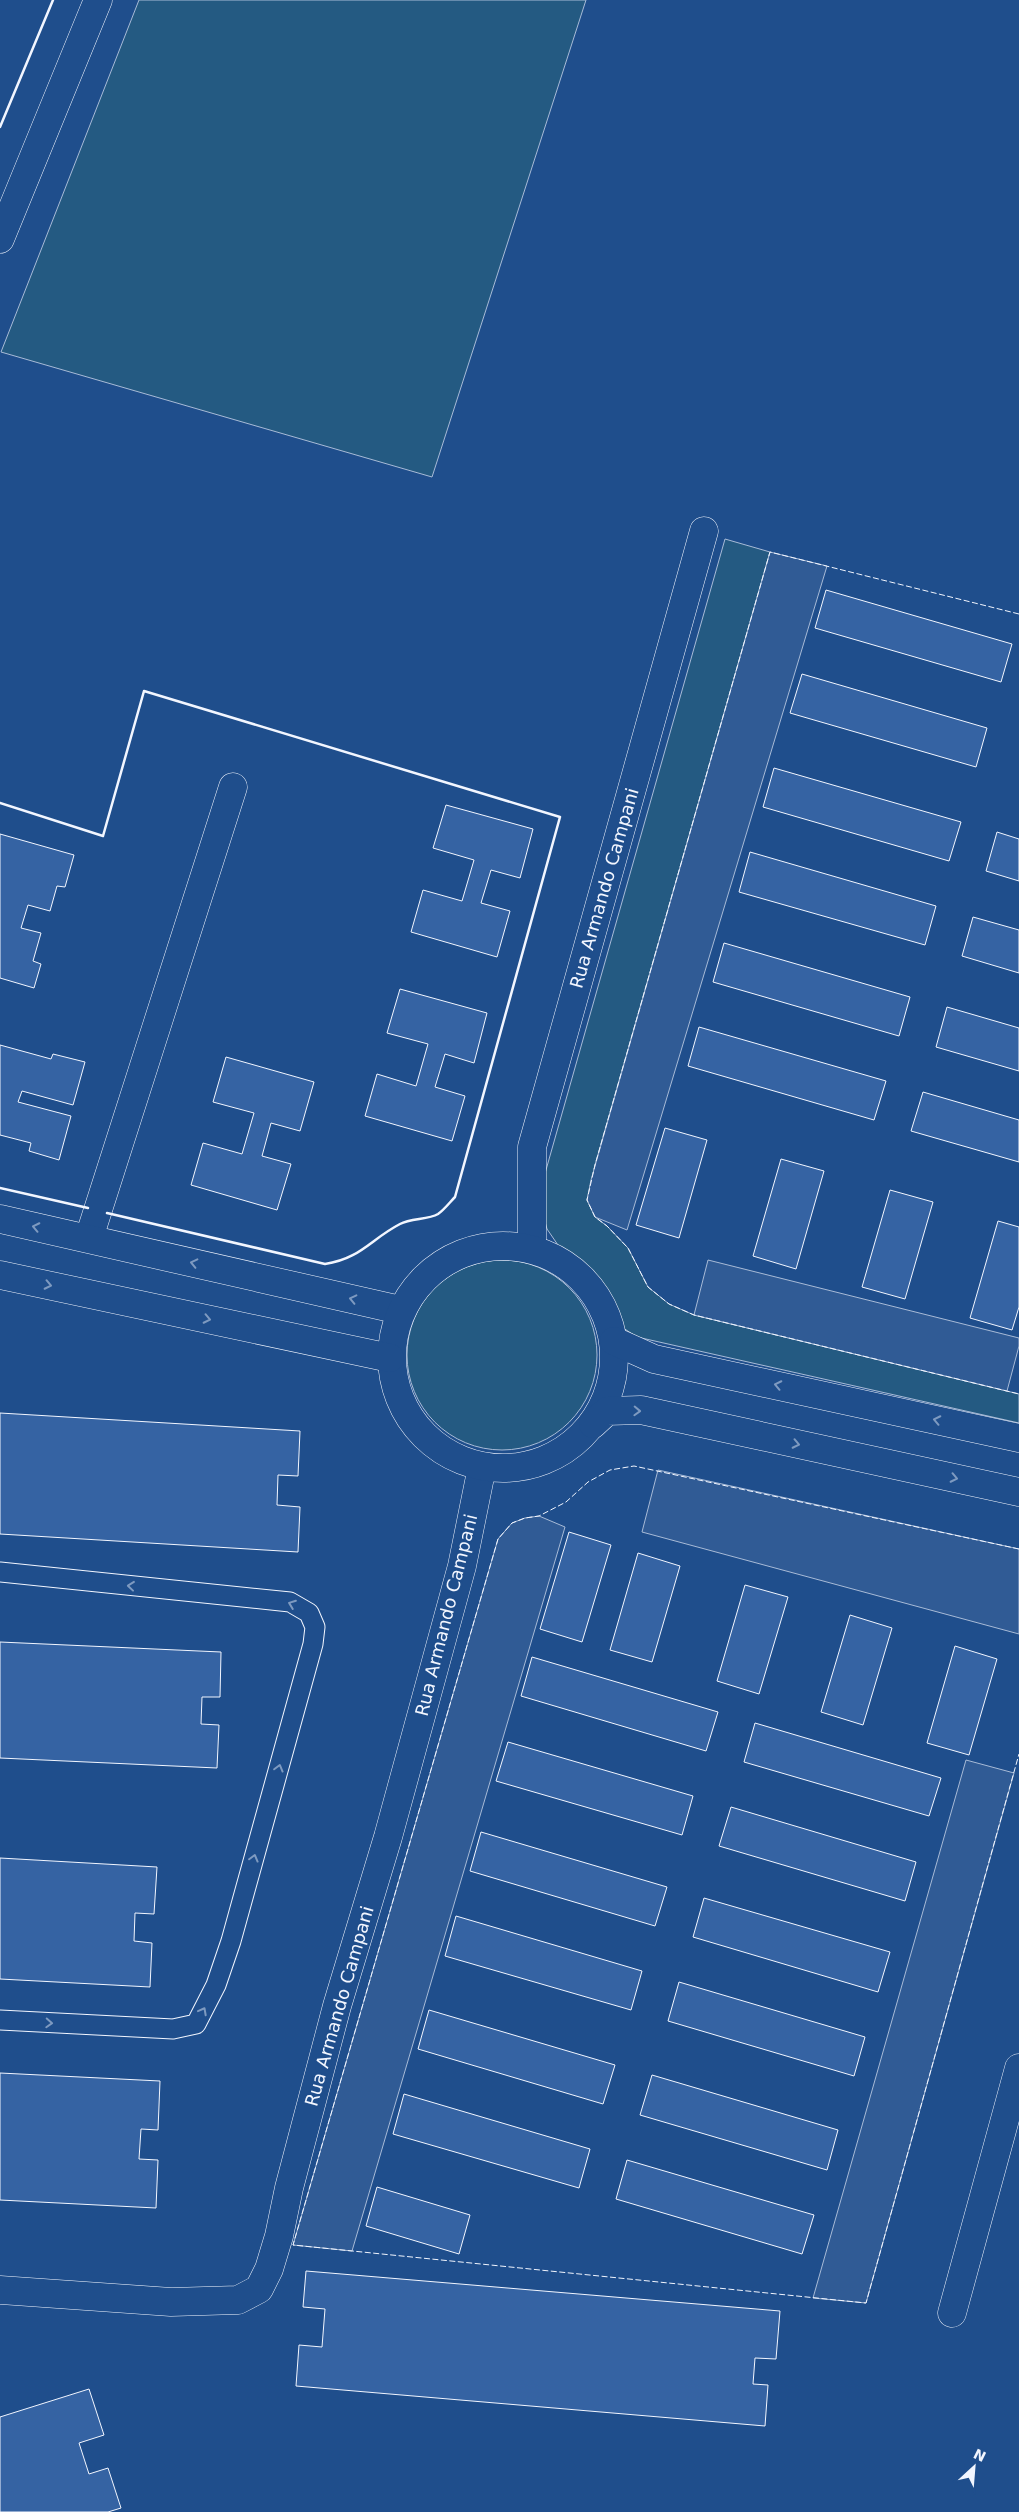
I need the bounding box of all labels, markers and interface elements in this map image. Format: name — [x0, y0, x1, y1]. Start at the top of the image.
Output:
street label: Rua Armando Campani — [565, 785, 643, 991]
one-way arrow — [31, 1222, 40, 1233]
one-way arrow — [190, 1258, 199, 1269]
one-way arrow — [43, 1280, 52, 1290]
one-way arrow — [348, 1294, 357, 1305]
one-way arrow — [202, 1313, 211, 1324]
one-way arrow — [774, 1381, 783, 1391]
one-way arrow — [633, 1406, 641, 1416]
one-way arrow — [933, 1415, 942, 1426]
one-way arrow — [791, 1438, 800, 1449]
one-way arrow — [950, 1472, 959, 1483]
street label: Rua Armando Campani — [411, 1512, 481, 1718]
one-way arrow — [126, 1581, 134, 1592]
one-way arrow — [288, 1600, 297, 1610]
one-way arrow — [273, 1763, 284, 1772]
one-way arrow — [249, 1854, 259, 1862]
street label: Rua Armando Campani — [300, 1903, 378, 2109]
one-way arrow — [197, 2008, 207, 2017]
one-way arrow — [45, 2017, 53, 2028]
north arrow — [949, 2442, 999, 2492]
text: N — [971, 2446, 988, 2465]

